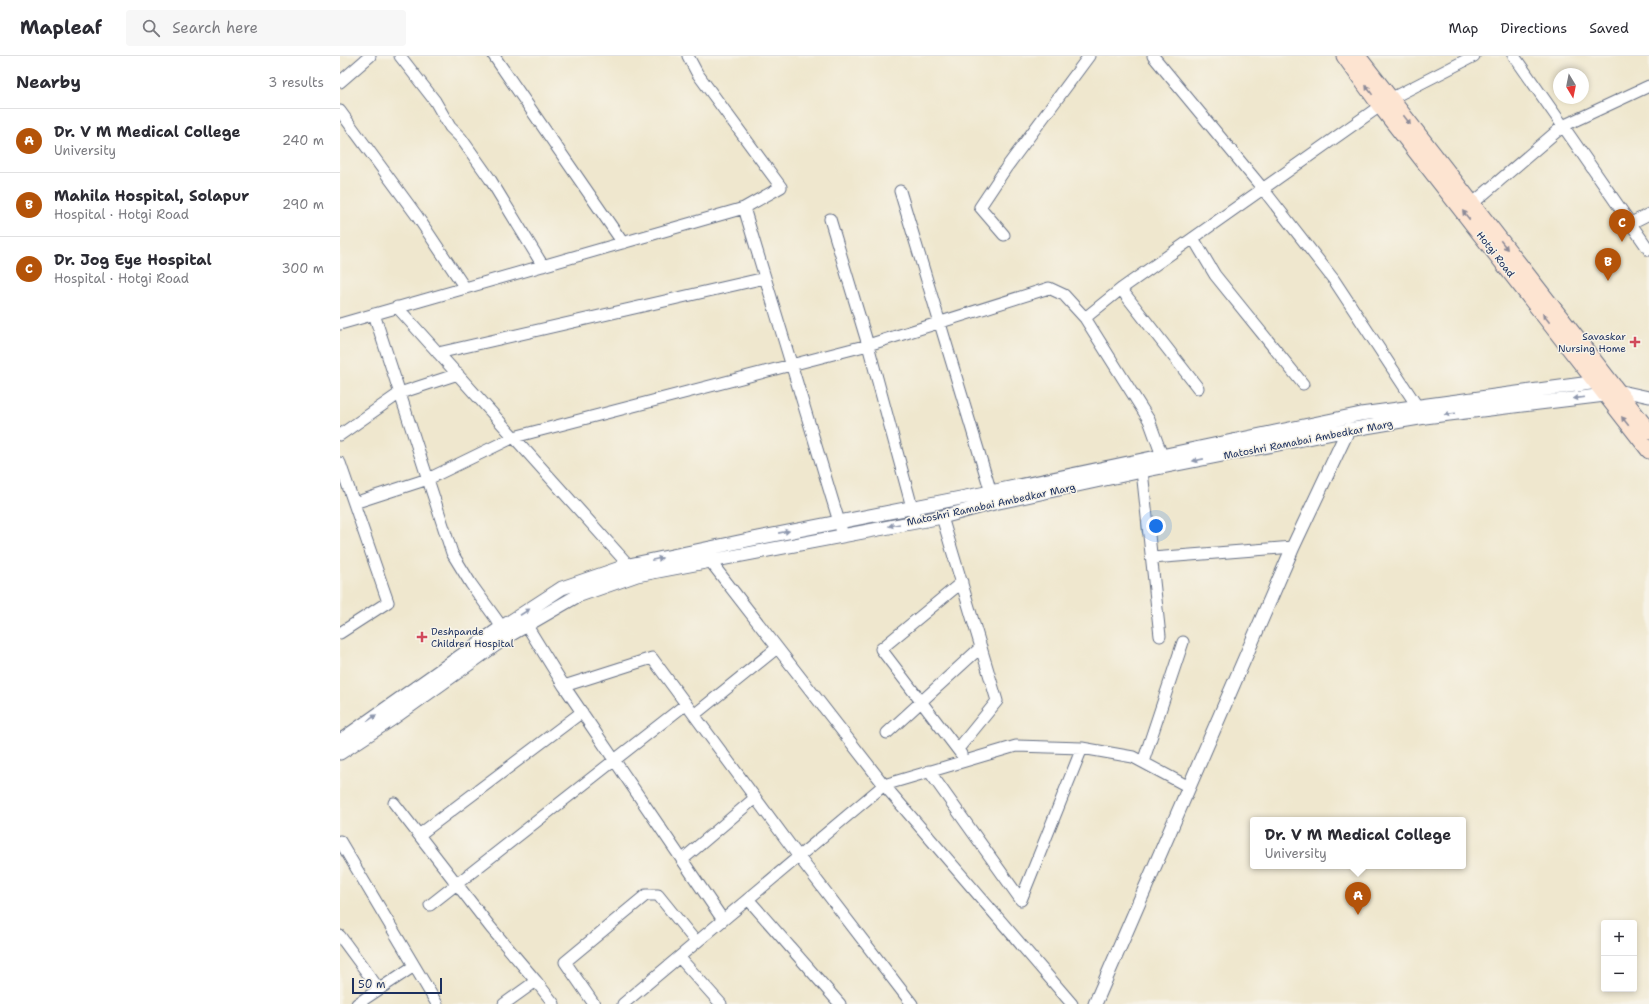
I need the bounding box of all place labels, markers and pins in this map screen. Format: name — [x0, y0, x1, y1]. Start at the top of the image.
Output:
pin: C — [1609, 209, 1635, 242]
pin: B — [1595, 248, 1621, 281]
place label: Savaskar Nursing Home — [1558, 330, 1626, 355]
marker: Savaskar Nursing Home — [1629, 336, 1641, 348]
place label: Deshpande Children Hospital — [431, 625, 514, 650]
marker: Deshpande Children Hospital — [416, 631, 428, 643]
pin: A — [1345, 882, 1371, 915]

